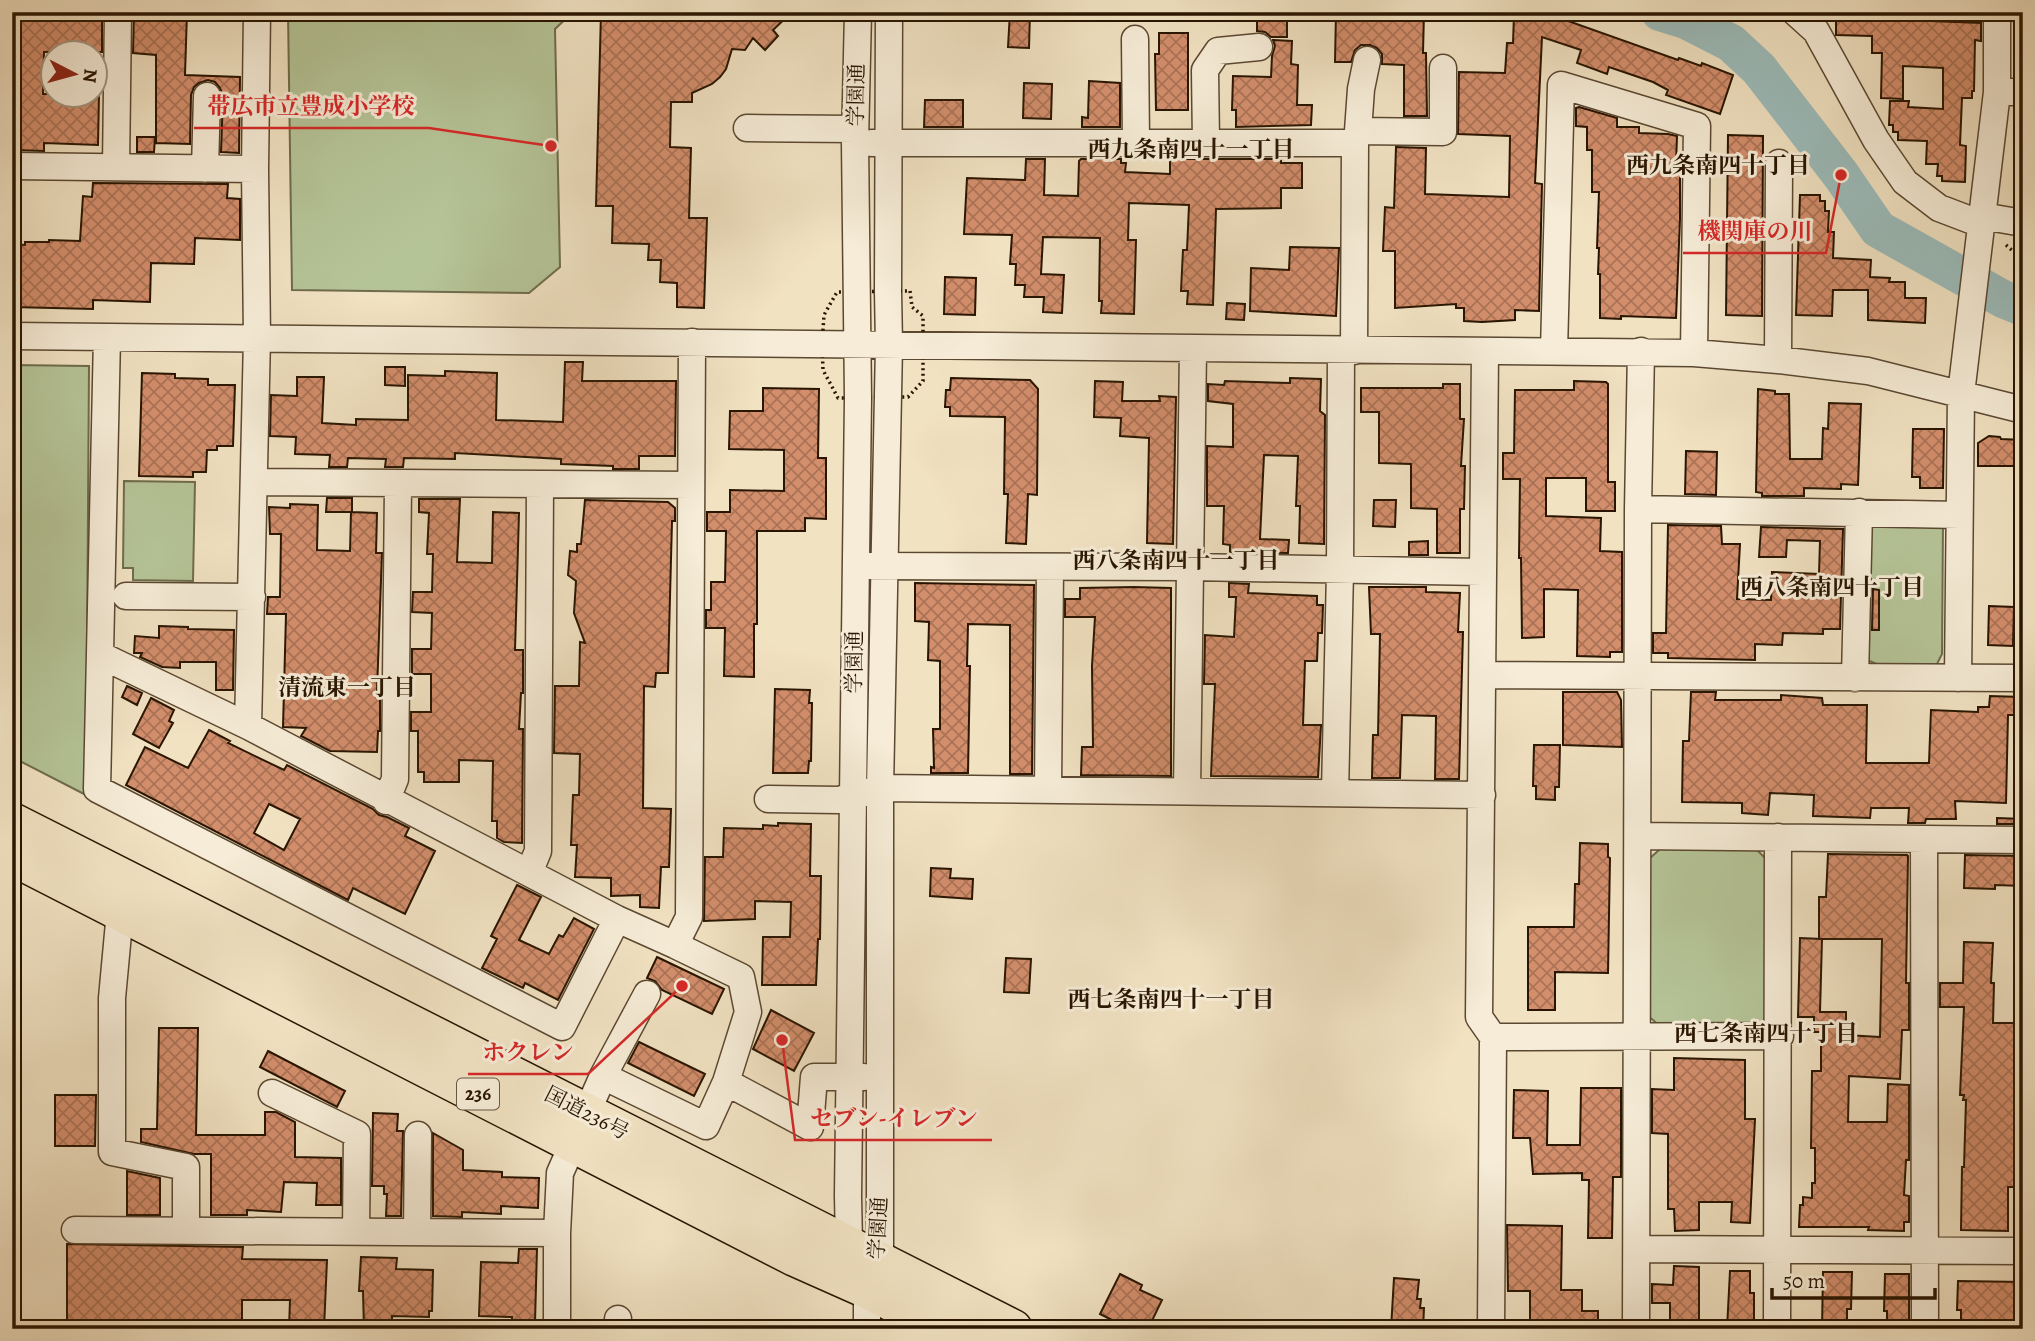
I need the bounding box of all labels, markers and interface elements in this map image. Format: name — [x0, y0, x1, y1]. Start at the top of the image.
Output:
north arrow — [38, 38, 108, 108]
street label: 学園通 — [841, 63, 871, 127]
text: N — [76, 67, 104, 84]
callout: 帯広市立豊成小学校 — [194, 84, 429, 128]
text: 帯広市立豊成小学校 — [208, 91, 415, 122]
district label: 西九条南四十一丁目 — [1088, 134, 1295, 165]
district label: 西九条南四十丁目 — [1626, 150, 1810, 181]
callout: 機関庫の川 — [1683, 209, 1826, 253]
text: 機関庫の川 — [1698, 216, 1813, 247]
district label: 西八条南四十一丁目 — [1073, 545, 1280, 576]
district label: 西八条南四十丁目 — [1740, 572, 1924, 603]
street label: 学園通 — [840, 631, 868, 694]
district label: 清流東一丁目 — [278, 672, 416, 703]
district label: 西七条南四十一丁目 — [1068, 984, 1275, 1015]
district label: 西七条南四十丁目 — [1674, 1018, 1858, 1049]
callout: ホクレン — [468, 1030, 588, 1074]
text: ホクレン — [482, 1037, 574, 1068]
road number: 236 — [457, 1078, 499, 1110]
street label: 国道236号 — [540, 1080, 634, 1146]
callout: セブン-イレブン — [795, 1096, 992, 1140]
text: セブン-イレブン — [810, 1103, 978, 1134]
street label: 学園通 — [862, 1196, 894, 1260]
scale bar — [1772, 1257, 1935, 1301]
text: 50 m — [1783, 1267, 1825, 1295]

